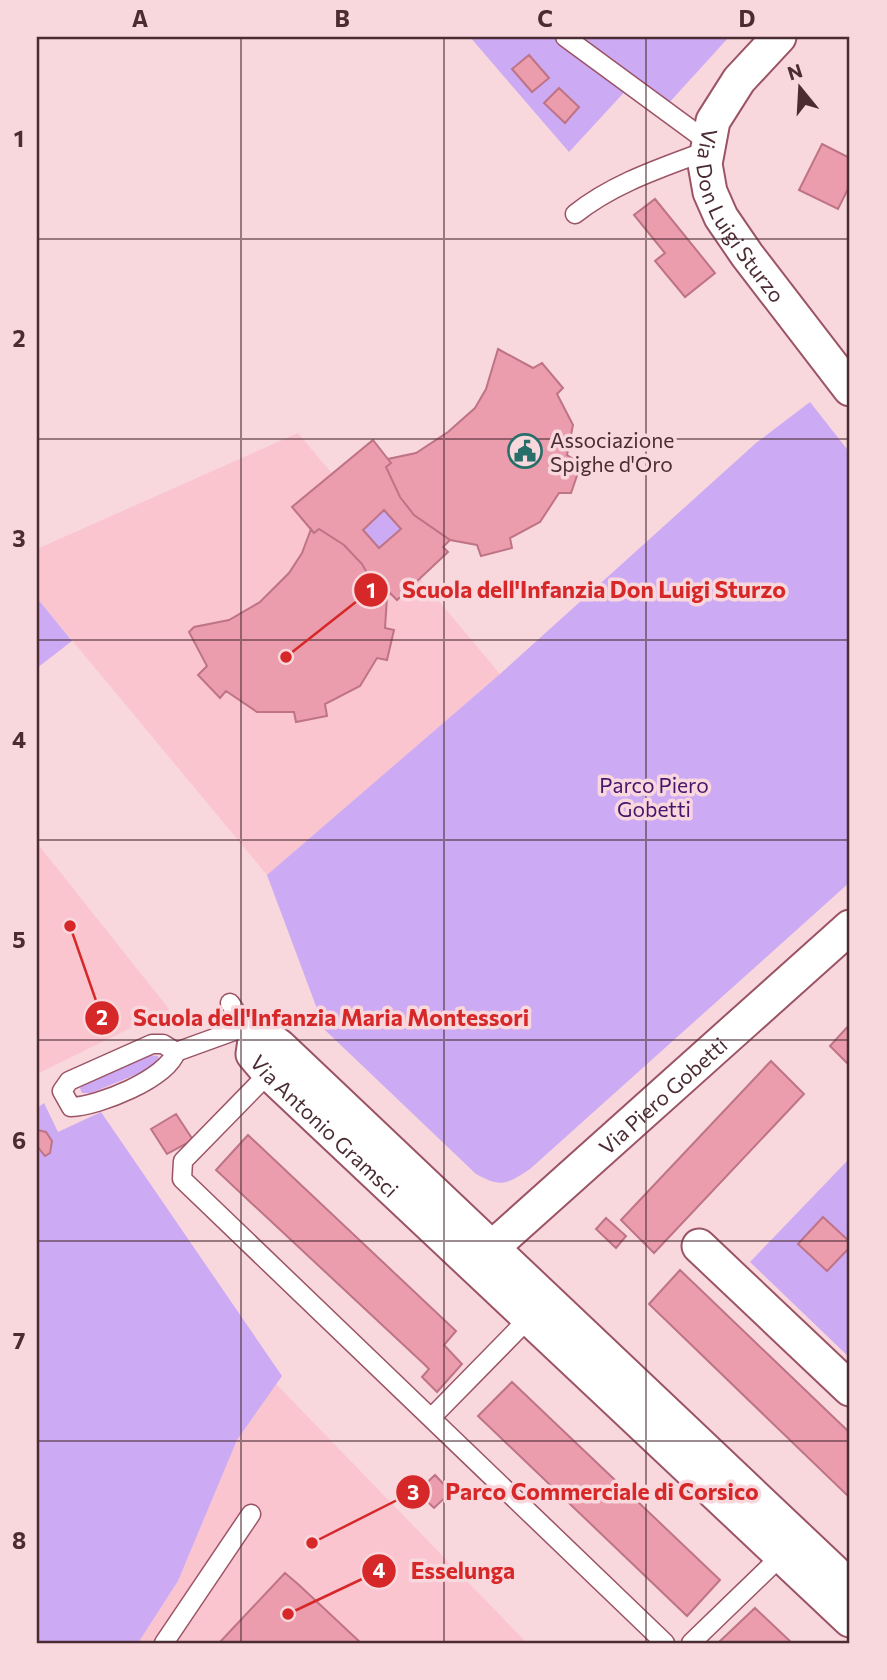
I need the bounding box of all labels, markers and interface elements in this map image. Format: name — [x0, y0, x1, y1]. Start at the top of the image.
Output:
text: A — [132, 4, 149, 32]
text: B — [334, 4, 350, 32]
text: C — [537, 4, 553, 32]
text: D — [739, 4, 756, 32]
north arrow — [764, 52, 834, 122]
text: N — [784, 58, 805, 84]
text: 1 — [14, 124, 24, 152]
street label: Via Don Luigi Sturzo — [693, 127, 791, 307]
text: 2 — [12, 324, 26, 352]
place label: Associazione Spighe d'Oro — [550, 427, 674, 476]
public building icon: Associazione Spighe d'Oro — [506, 432, 544, 470]
text: 3 — [12, 524, 26, 552]
callout: Scuola dell'Infanzia Don Luigi Sturzo — [353, 568, 800, 612]
text: Scuola dell'Infanzia Don Luigi Sturzo — [402, 575, 786, 603]
text: 1 — [366, 577, 376, 602]
text: 4 — [12, 725, 26, 753]
park label: Parco Piero Gobetti — [599, 772, 709, 821]
text: 5 — [12, 925, 26, 953]
callout: Scuola dell'Infanzia Maria Montessori — [84, 996, 543, 1040]
text: Scuola dell'Infanzia Maria Montessori — [133, 1003, 529, 1031]
text: 2 — [96, 1004, 108, 1029]
street label: Via Piero Gobetti — [593, 1031, 731, 1159]
street label: Via Antonio Gramsci — [246, 1049, 404, 1201]
text: 6 — [12, 1126, 26, 1154]
text: 7 — [13, 1326, 25, 1354]
callout: Parco Commerciale di Corsico — [396, 1470, 773, 1514]
text: Parco Commerciale di Corsico — [445, 1477, 759, 1505]
text: 3 — [407, 1479, 419, 1504]
text: 8 — [12, 1526, 26, 1554]
callout: Esselunga — [362, 1549, 529, 1593]
text: Esselunga — [411, 1556, 515, 1584]
text: 4 — [373, 1557, 386, 1582]

